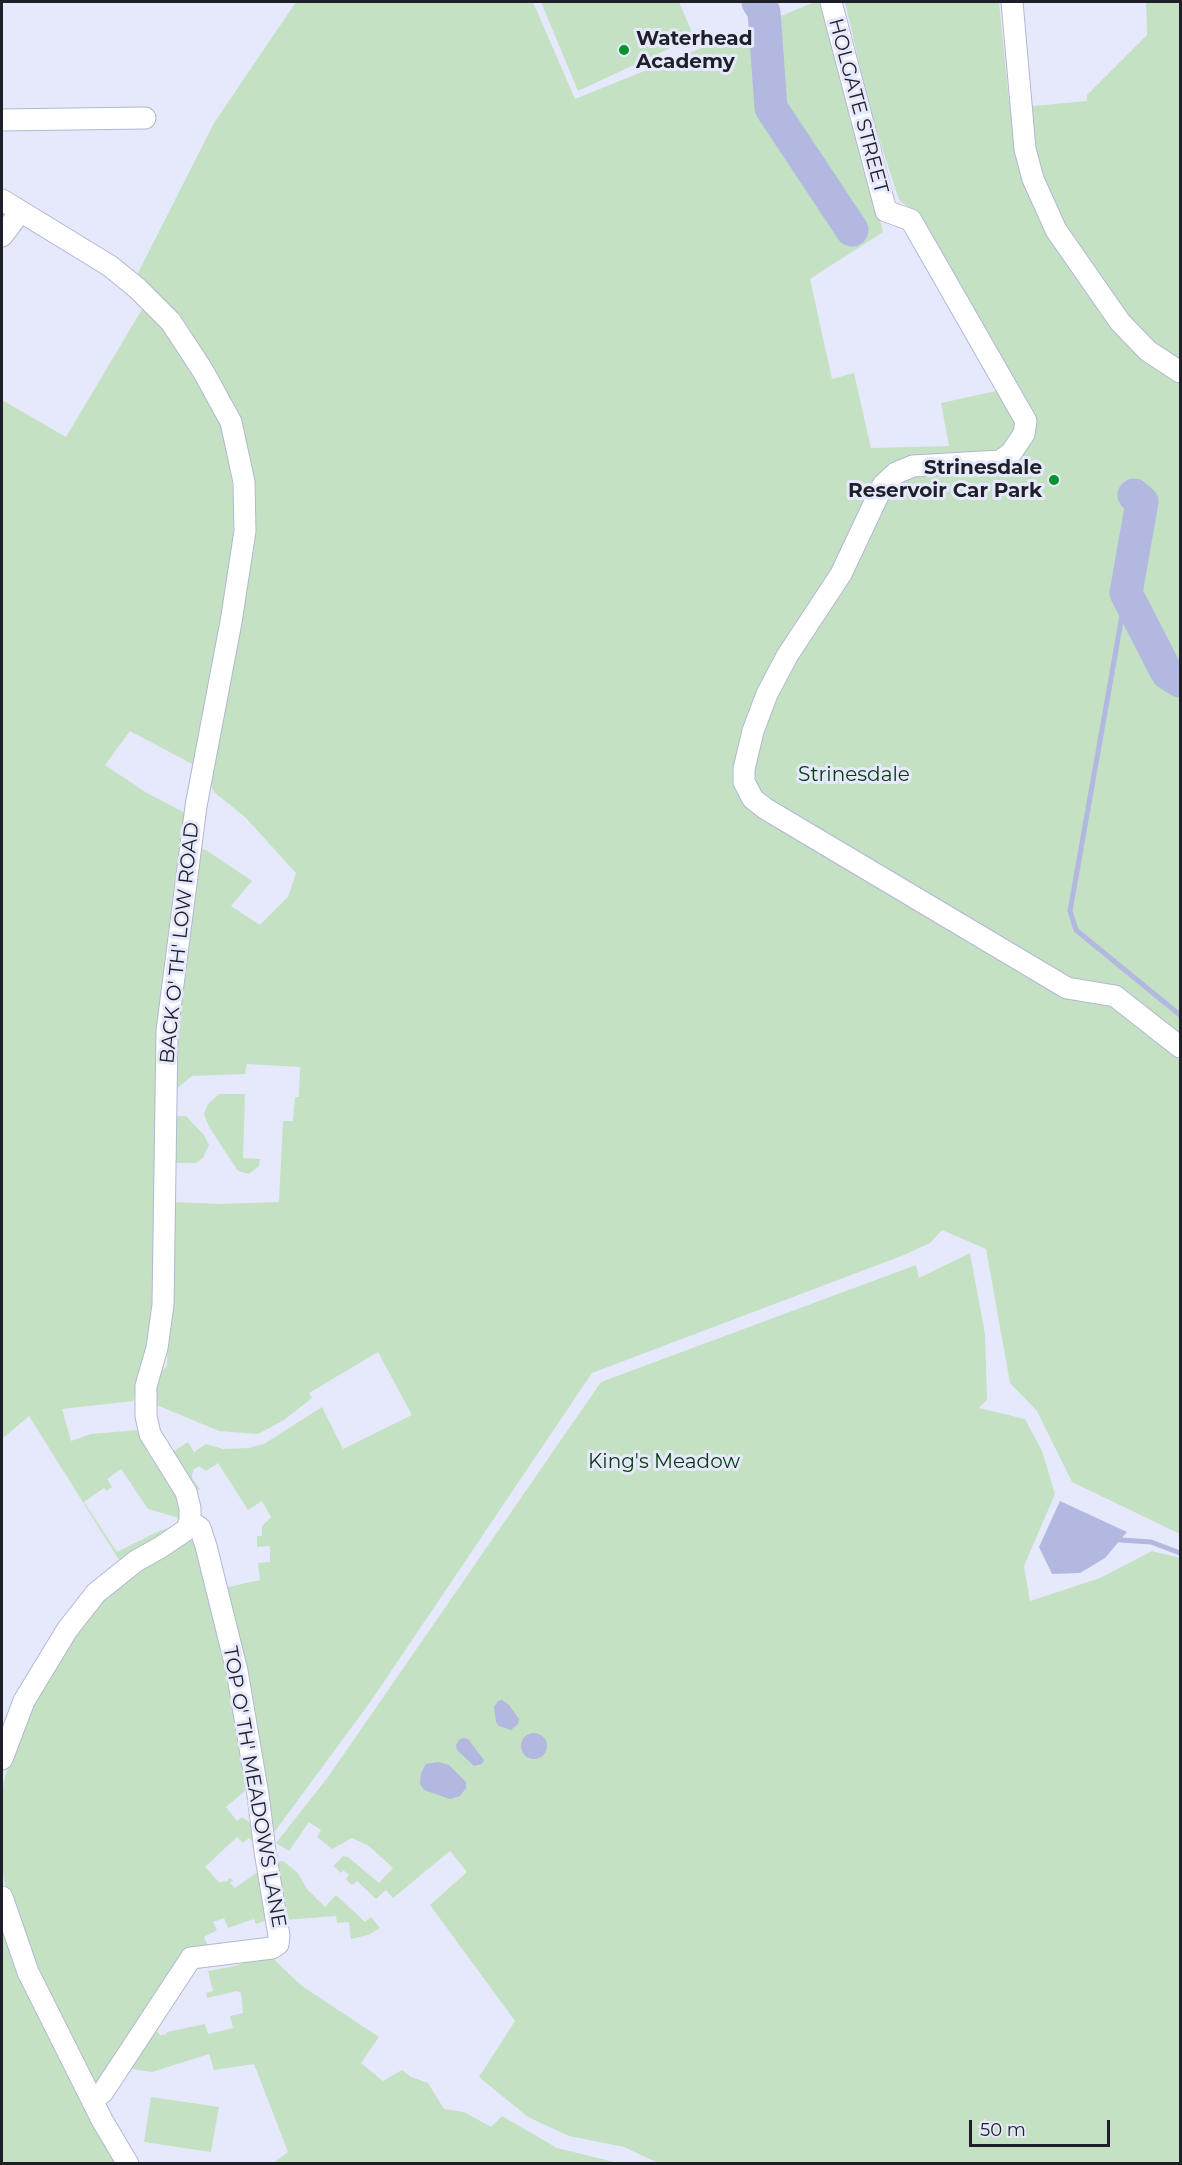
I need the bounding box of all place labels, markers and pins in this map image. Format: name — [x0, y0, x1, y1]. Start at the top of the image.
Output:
place label: Waterhead Academy — [636, 27, 753, 74]
marker: Waterhead Academy — [617, 43, 631, 57]
place label: Strinesdale Reservoir Car Park — [848, 456, 1042, 503]
marker: Strinesdale Reservoir Car Park — [1047, 473, 1061, 487]

